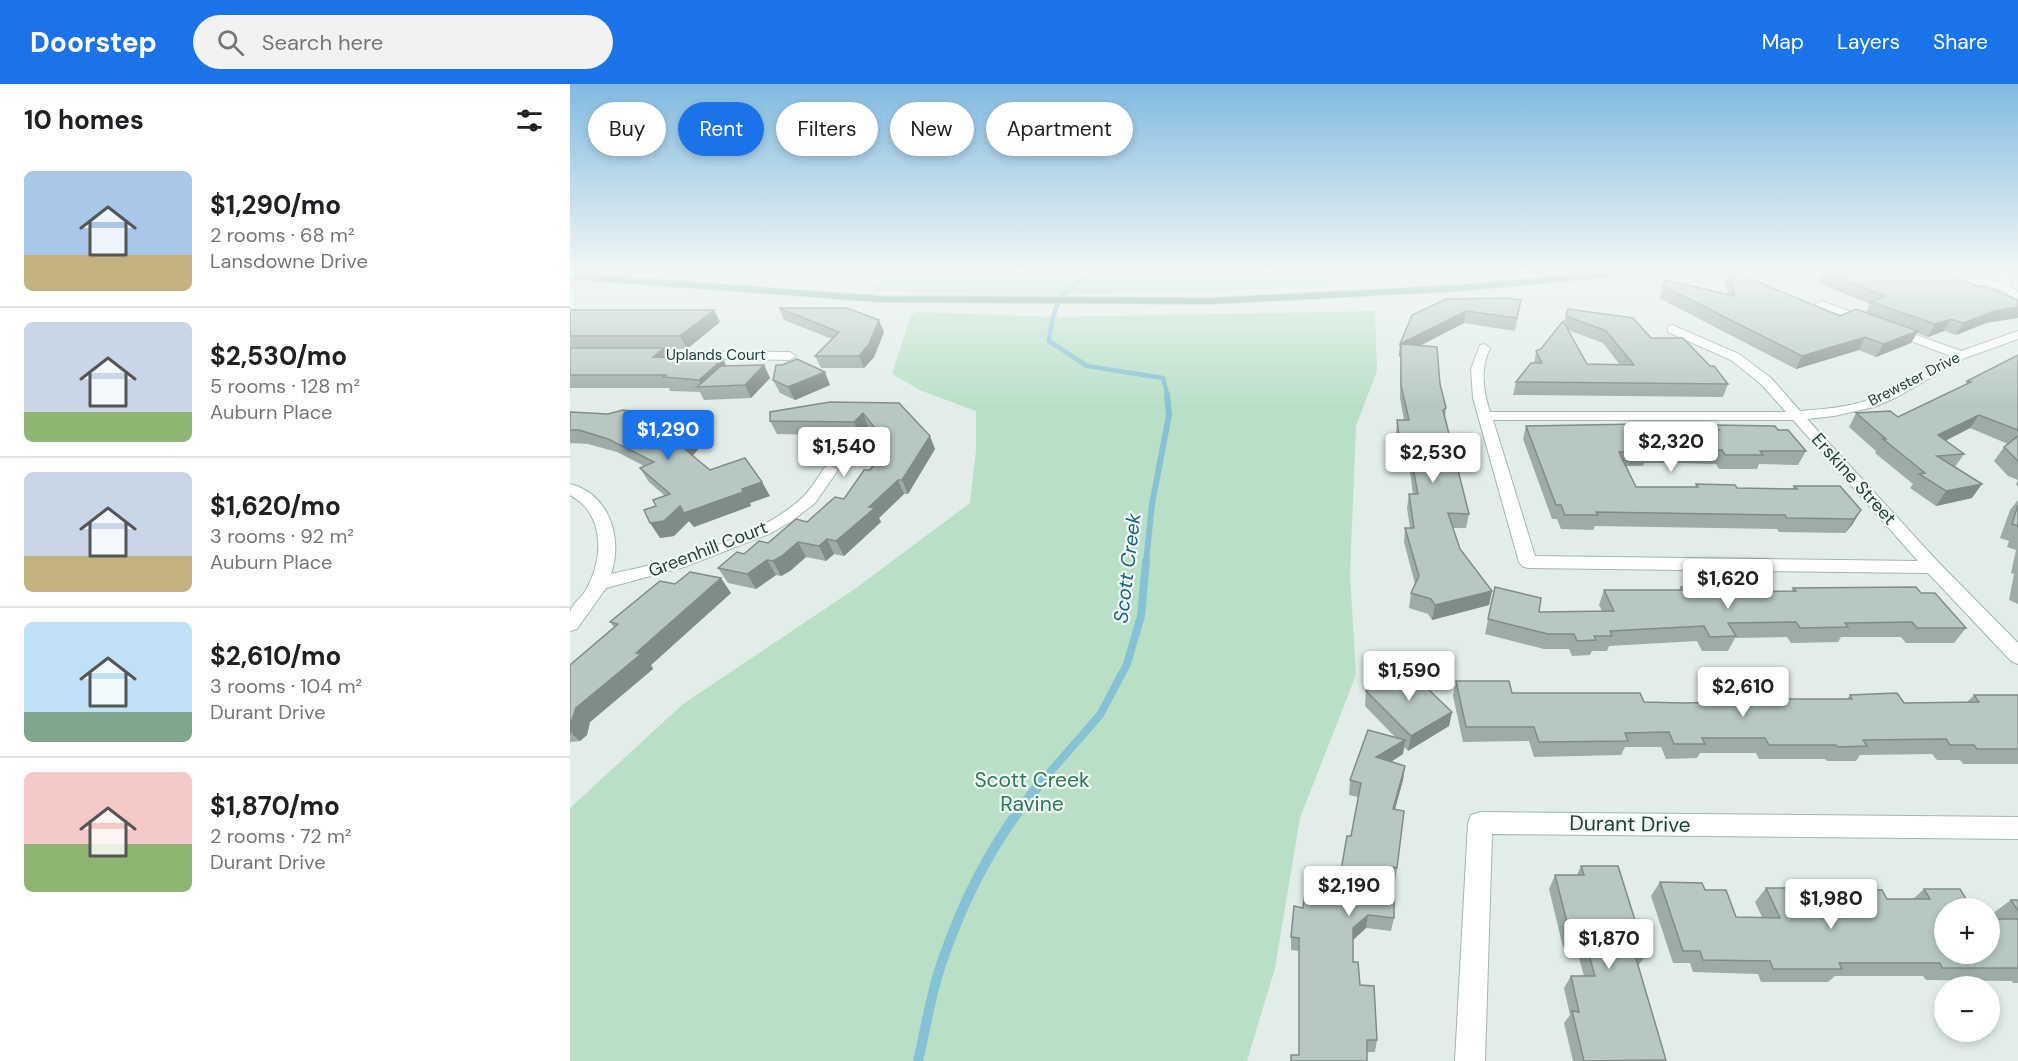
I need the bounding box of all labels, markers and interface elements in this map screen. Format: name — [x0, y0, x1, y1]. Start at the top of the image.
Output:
search box — [193, 15, 613, 69]
text: Doorstep — [30, 24, 157, 61]
icon: search — [214, 26, 247, 59]
text: Search here — [262, 28, 383, 57]
text: Map — [1762, 28, 1804, 56]
text: Layers — [1837, 28, 1900, 56]
text: Share — [1933, 28, 1988, 56]
chip: Buy — [588, 102, 666, 156]
chip: Rent — [678, 102, 764, 156]
chip: Filters — [776, 102, 878, 156]
chip: New — [890, 102, 974, 156]
chip: Apartment — [986, 102, 1133, 156]
text: 10 homes — [24, 103, 144, 137]
icon: filters — [513, 104, 546, 137]
text: $1,290/mo — [210, 188, 341, 222]
icon: home — [72, 195, 144, 267]
text: 2 rooms · 68 m² — [210, 222, 355, 248]
text: Lansdowne Drive — [210, 248, 368, 274]
text: $2,530/mo — [210, 339, 347, 373]
street label: Uplands Court — [666, 345, 766, 365]
icon: home — [72, 346, 144, 418]
street label: Brewster Drive — [1865, 347, 1963, 411]
text: 5 rooms · 128 m² — [210, 373, 360, 399]
text: Auburn Place — [210, 399, 332, 425]
pin: $1,290 — [619, 410, 717, 461]
text: $1,290 — [637, 416, 699, 442]
pin: $2,320 — [1622, 422, 1720, 473]
pin: $1,540 — [795, 427, 893, 478]
text: $2,320 — [1638, 428, 1704, 454]
street label: Erskine Street — [1806, 428, 1902, 530]
text: $1,540 — [812, 433, 876, 459]
pin: $2,530 — [1384, 433, 1482, 484]
text: $2,530 — [1399, 439, 1467, 465]
text: $1,620/mo — [210, 489, 341, 523]
icon: home — [72, 496, 144, 568]
water label: Scott Creek — [1107, 511, 1147, 624]
street label: Greenhill Court — [645, 515, 771, 583]
text: 3 rooms · 92 m² — [210, 523, 354, 549]
text: Auburn Place — [210, 549, 332, 575]
pin: $1,620 — [1679, 559, 1777, 610]
text: $1,620 — [1697, 565, 1759, 591]
text: $2,610/mo — [210, 639, 341, 673]
icon: home — [72, 646, 144, 718]
pin: $1,590 — [1360, 651, 1458, 702]
text: $1,590 — [1377, 657, 1441, 683]
pin: $2,610 — [1694, 667, 1792, 718]
text: 3 rooms · 104 m² — [210, 673, 362, 699]
text: $2,610 — [1712, 673, 1774, 699]
text: Durant Drive — [210, 699, 326, 725]
park label: Scott Creek Ravine — [974, 766, 1090, 818]
text: $1,870/mo — [210, 789, 340, 823]
icon: home — [72, 796, 144, 868]
street label: Durant Drive — [1569, 809, 1691, 839]
text: 2 rooms · 72 m² — [210, 823, 351, 849]
text: Durant Drive — [210, 849, 326, 875]
pin: $2,190 — [1300, 866, 1398, 917]
text: $2,190 — [1318, 872, 1380, 898]
pin: $1,980 — [1782, 879, 1880, 930]
text: $1,980 — [1799, 885, 1863, 911]
map controls — [1934, 898, 2000, 1042]
button: + — [1934, 898, 2000, 964]
pin: $1,870 — [1560, 919, 1658, 970]
text: $1,870 — [1578, 925, 1640, 951]
button: − — [1934, 976, 2000, 1042]

